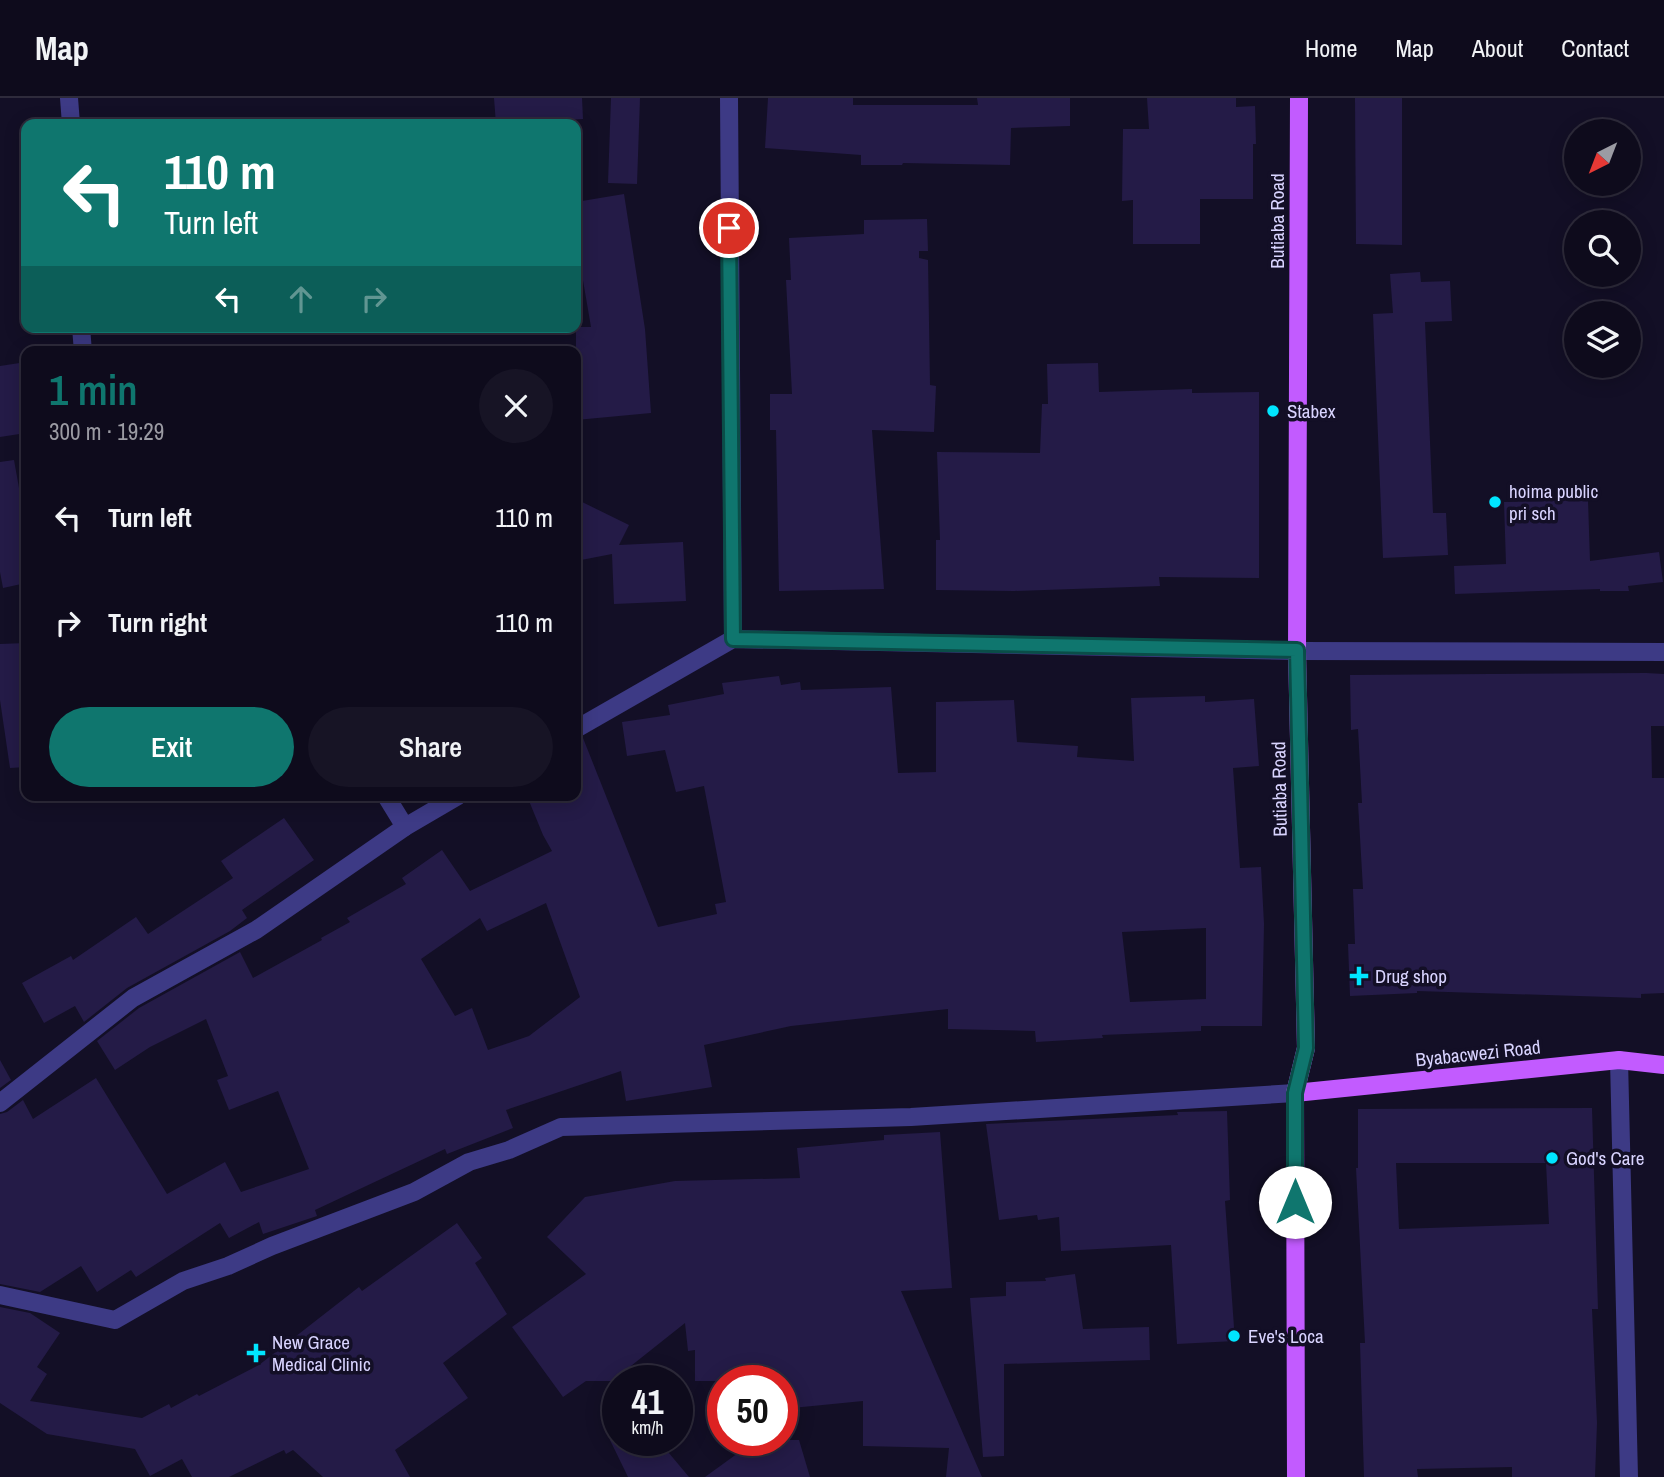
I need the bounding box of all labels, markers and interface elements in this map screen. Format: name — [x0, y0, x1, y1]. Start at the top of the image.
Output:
text: Map — [35, 26, 89, 70]
text: Home — [1305, 32, 1357, 64]
text: Map — [1395, 32, 1434, 64]
text: About — [1472, 32, 1523, 64]
text: Contact — [1561, 32, 1629, 64]
north arrow — [1564, 119, 1642, 196]
map controls — [1564, 119, 1641, 378]
text: 110 m — [164, 138, 276, 204]
icon: left — [49, 147, 140, 238]
street label: Butiaba Road — [1264, 173, 1290, 269]
pin — [699, 198, 759, 258]
text: Turn left — [164, 201, 258, 244]
icon: arrive — [710, 209, 748, 247]
button: search — [1564, 210, 1641, 287]
icon: left — [209, 280, 247, 318]
icon: ahead — [282, 280, 320, 318]
icon: right — [355, 280, 393, 318]
button: layers — [1564, 301, 1641, 378]
text: 1 min — [49, 362, 138, 418]
button: close — [479, 369, 553, 443]
place label: Stabex — [1287, 398, 1336, 424]
marker: Stabex — [1265, 403, 1281, 419]
text: 300 m · 19:29 — [49, 416, 164, 447]
place label: hoima public pri sch — [1509, 478, 1598, 526]
marker: hoima public pri sch — [1487, 494, 1503, 510]
icon: left — [49, 499, 87, 537]
text: Turn left — [108, 500, 192, 535]
text: 110 m — [495, 500, 553, 535]
icon: right — [49, 604, 87, 642]
text: Turn right — [108, 605, 207, 640]
text: 110 m — [495, 605, 553, 640]
button: Exit — [49, 707, 294, 787]
button: Share — [308, 707, 553, 787]
street label: Butiaba Road — [1265, 741, 1293, 837]
place label: Drug shop — [1375, 963, 1447, 989]
marker: Drug shop — [1349, 966, 1369, 986]
street label: Byabacwezi Road — [1414, 1034, 1542, 1072]
place label: God's Care — [1566, 1145, 1644, 1171]
marker: God's Care — [1544, 1150, 1560, 1166]
position arrow — [1258, 1165, 1332, 1239]
place label: Eve's Loca — [1248, 1323, 1324, 1349]
marker: Eve's Loca — [1226, 1328, 1242, 1344]
place label: New Grace Medical Clinic — [272, 1329, 371, 1377]
marker: New Grace Medical Clinic — [246, 1343, 266, 1363]
speed limit sign: 50 — [707, 1365, 798, 1456]
text: 41 — [632, 1378, 663, 1425]
text: km/h — [632, 1415, 664, 1440]

